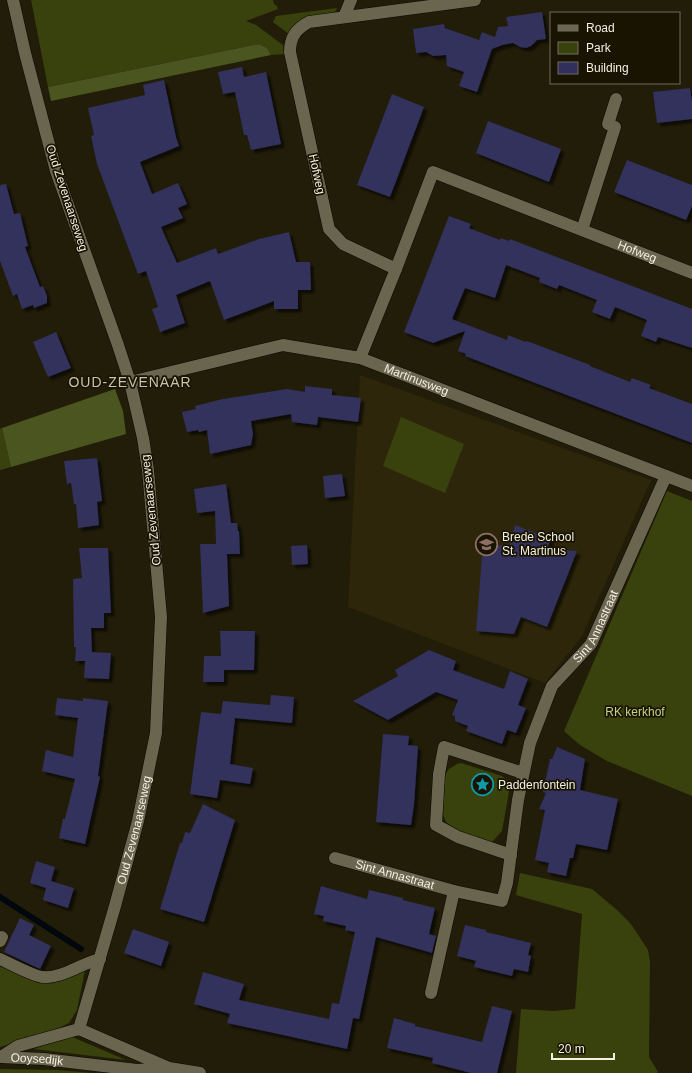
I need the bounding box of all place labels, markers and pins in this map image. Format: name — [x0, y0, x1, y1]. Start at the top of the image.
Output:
place label: Brede School St. Martinus — [502, 530, 574, 558]
school or university icon: Brede School St. Martinus — [474, 531, 500, 557]
place icon: Paddenfontein — [470, 772, 496, 798]
place label: Paddenfontein — [498, 778, 575, 792]

